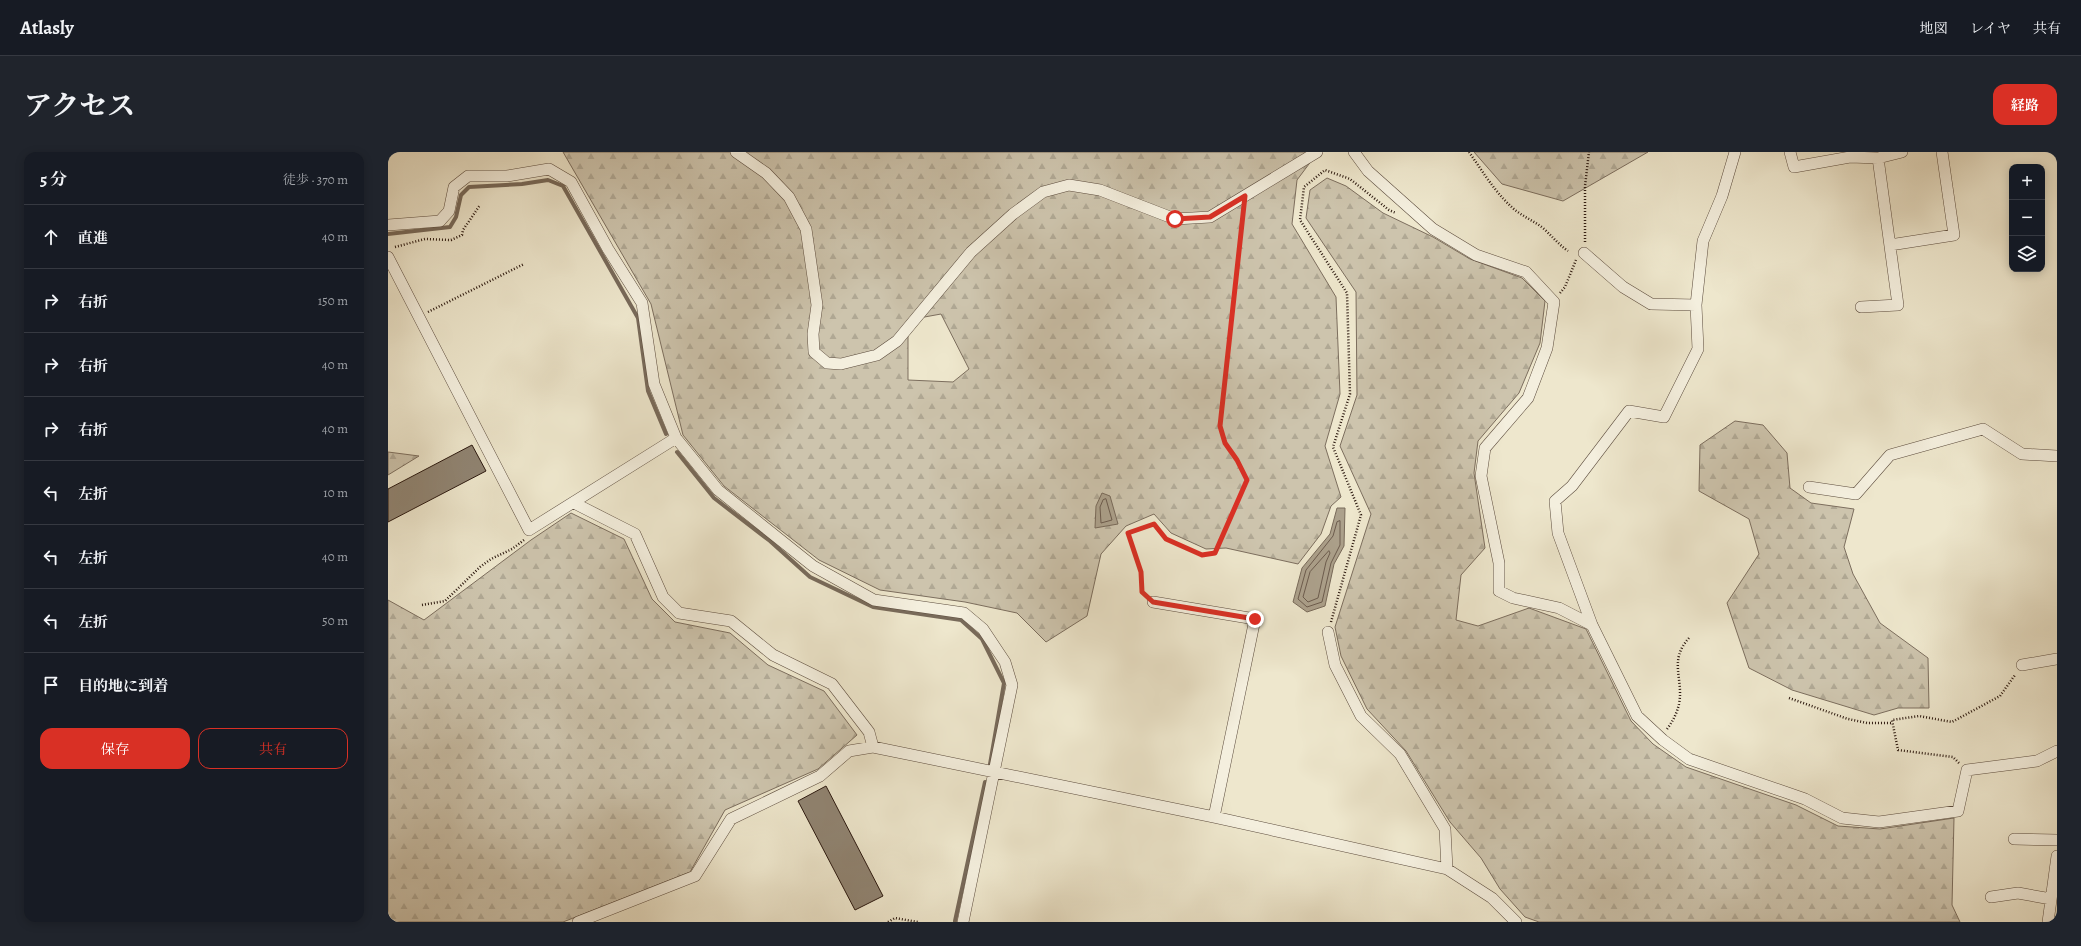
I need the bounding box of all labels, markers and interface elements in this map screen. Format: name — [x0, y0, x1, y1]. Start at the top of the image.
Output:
text: Atlasly — [20, 15, 74, 41]
text: 地図 — [1920, 19, 1948, 38]
text: レイヤ — [1970, 19, 2011, 38]
text: 共有 — [2033, 19, 2061, 38]
button: 経路 — [1993, 84, 2057, 125]
text: アクセス — [24, 87, 135, 125]
map controls — [2009, 164, 2045, 272]
button: + — [2009, 164, 2045, 200]
text: 5 分 — [40, 168, 67, 191]
text: 徒歩 · 370 m — [283, 171, 348, 188]
button: − — [2009, 200, 2045, 236]
route start — [1166, 210, 1184, 228]
icon: ahead — [40, 226, 62, 248]
text: 直進 — [78, 228, 108, 248]
text: 40 m — [322, 228, 348, 245]
button: layers — [2009, 236, 2045, 272]
icon: right — [40, 290, 62, 312]
text: 右折 — [78, 292, 108, 312]
text: 150 m — [318, 292, 348, 309]
icon: right — [40, 354, 62, 376]
text: 右折 — [78, 356, 108, 376]
text: 40 m — [322, 356, 348, 373]
icon: right — [40, 418, 62, 440]
text: 右折 — [78, 420, 108, 440]
text: 40 m — [322, 420, 348, 437]
icon: left — [40, 482, 62, 504]
text: 左折 — [78, 484, 108, 504]
text: 10 m — [323, 484, 348, 501]
icon: left — [40, 546, 62, 568]
text: 左折 — [78, 548, 108, 568]
text: 40 m — [322, 548, 348, 565]
icon: left — [40, 610, 62, 632]
route end — [1246, 610, 1264, 628]
text: 左折 — [78, 612, 108, 632]
text: 50 m — [322, 612, 348, 629]
icon: arrive — [40, 674, 62, 696]
text: 目的地に到着 — [78, 676, 168, 696]
button: 保存 — [40, 728, 190, 769]
button: 共有 — [198, 728, 348, 769]

